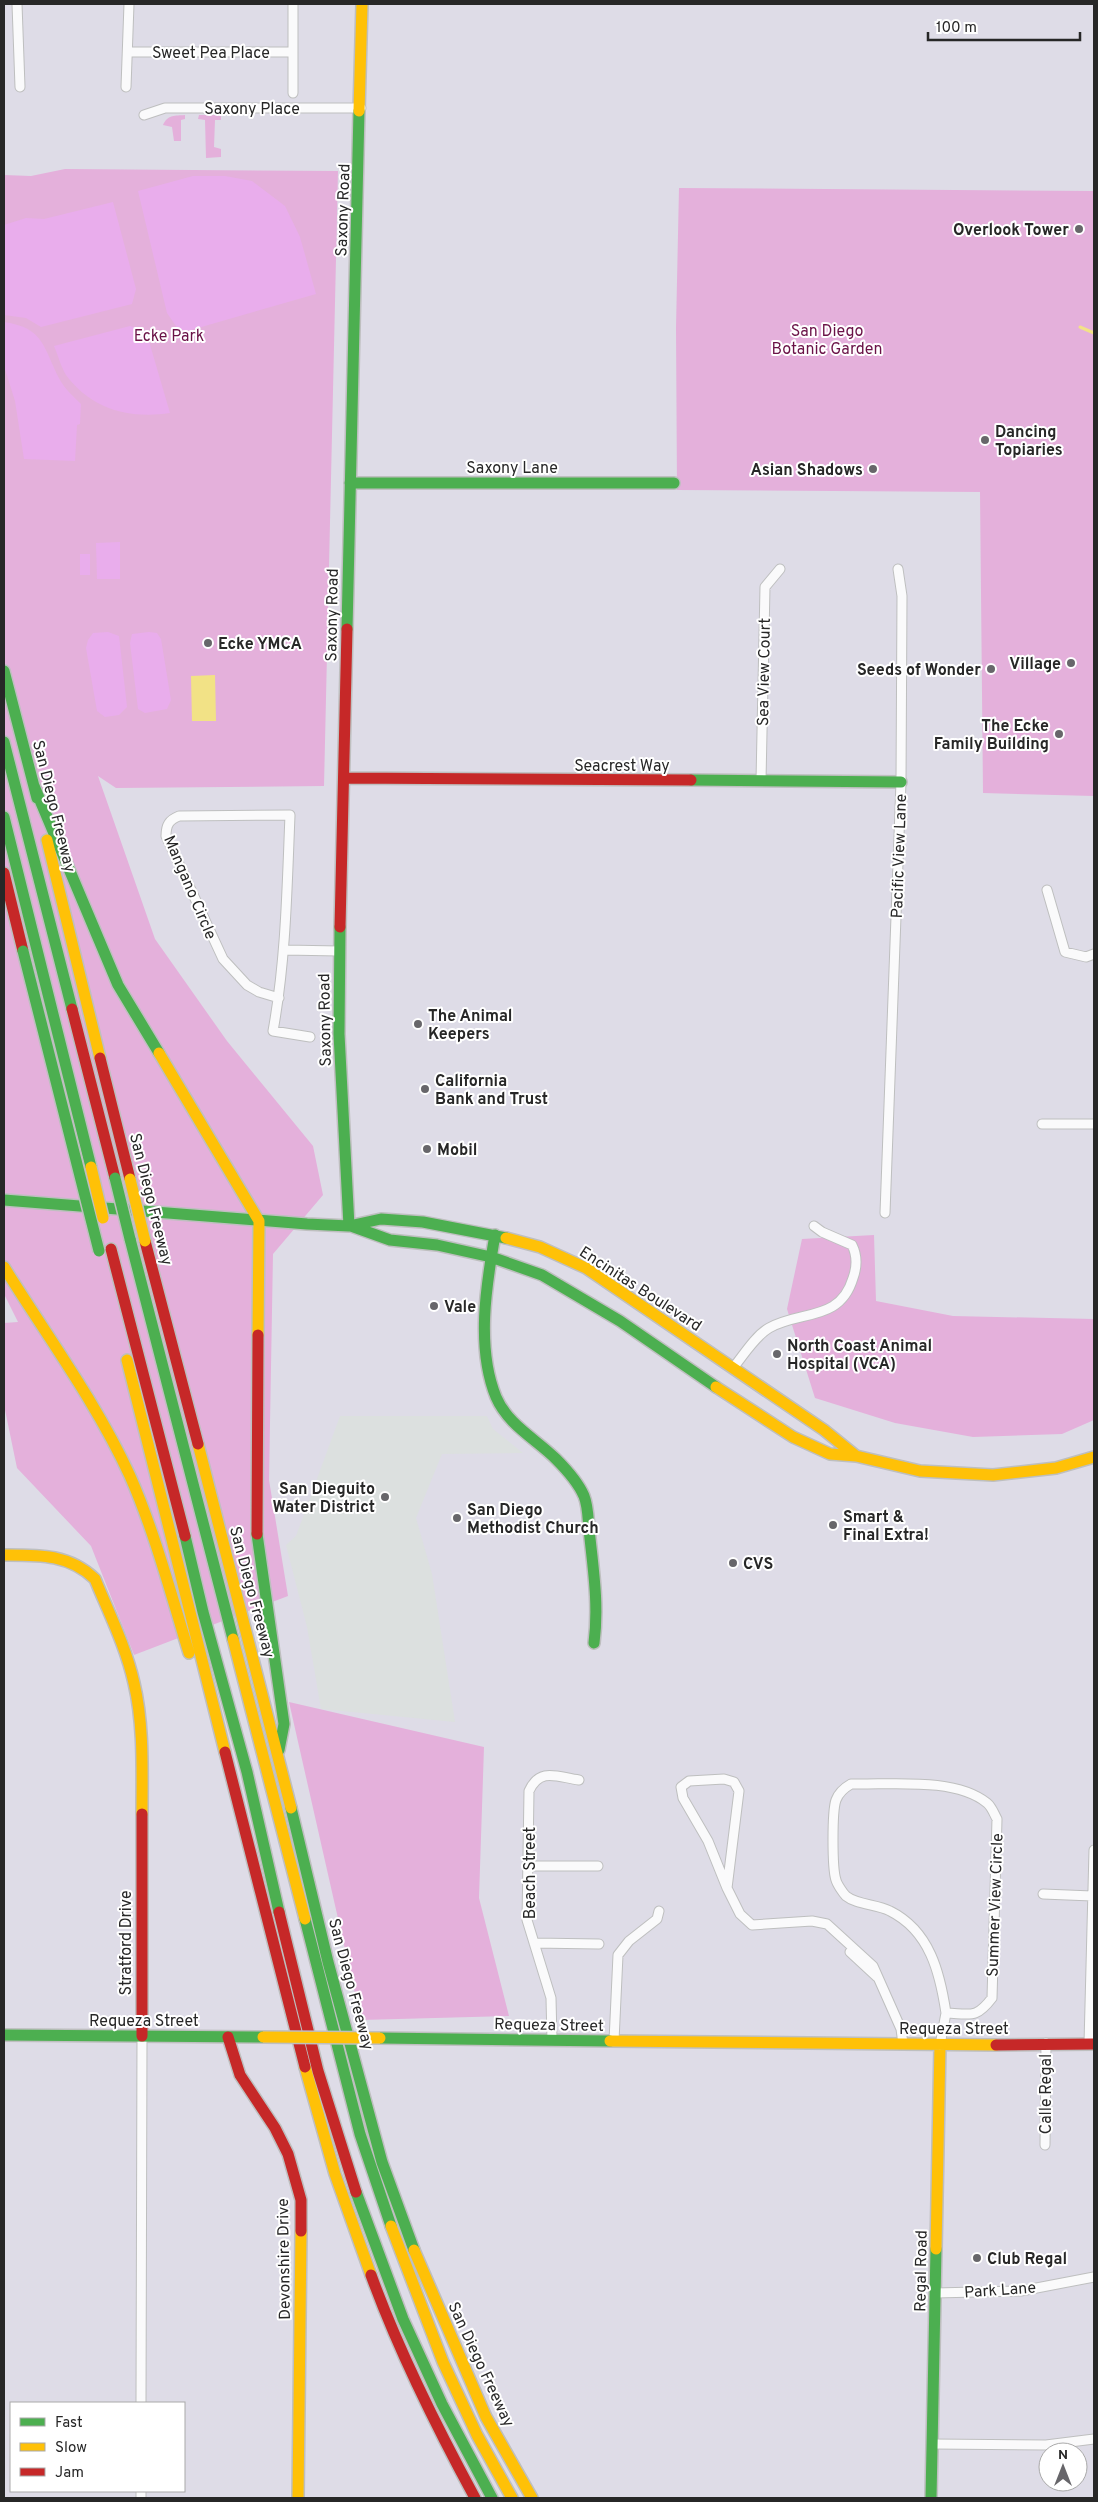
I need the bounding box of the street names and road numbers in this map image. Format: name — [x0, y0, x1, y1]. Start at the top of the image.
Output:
street label: Sweet Pea Place — [152, 44, 270, 64]
street label: Saxony Place — [204, 100, 300, 120]
street label: Saxony Road — [332, 163, 356, 257]
street label: Saxony Lane — [466, 459, 558, 479]
street label: Saxony Road — [322, 568, 344, 662]
street label: Sea View Court — [754, 618, 776, 726]
street label: San Diego Freeway — [27, 738, 79, 875]
street label: Seacrest Way — [574, 757, 670, 777]
street label: Pacific View Lane — [888, 793, 912, 919]
street label: Mangano Circle — [158, 833, 220, 943]
street label: Saxony Road — [315, 973, 337, 1067]
street label: San Diego Freeway — [124, 1131, 176, 1268]
street label: Encinitas Boulevard — [575, 1243, 705, 1337]
street label: San Diego Freeway — [224, 1524, 278, 1661]
street label: Beach Street — [521, 1827, 541, 1919]
street label: Summer View Circle — [983, 1833, 1008, 1977]
street label: Stratford Drive — [117, 1890, 137, 1996]
street label: San Diego Freeway — [323, 1916, 377, 2053]
street label: Requeza Street — [89, 2012, 199, 2032]
street label: Requeza Street — [494, 2015, 604, 2037]
street label: Requeza Street — [899, 2020, 1009, 2040]
street label: Calle Regal — [1037, 2054, 1057, 2134]
street label: Devonshire Drive — [274, 2198, 296, 2320]
street label: Regal Road — [911, 2230, 933, 2312]
street label: Park Lane — [963, 2279, 1037, 2303]
street label: San Diego Freeway — [442, 2299, 518, 2431]

